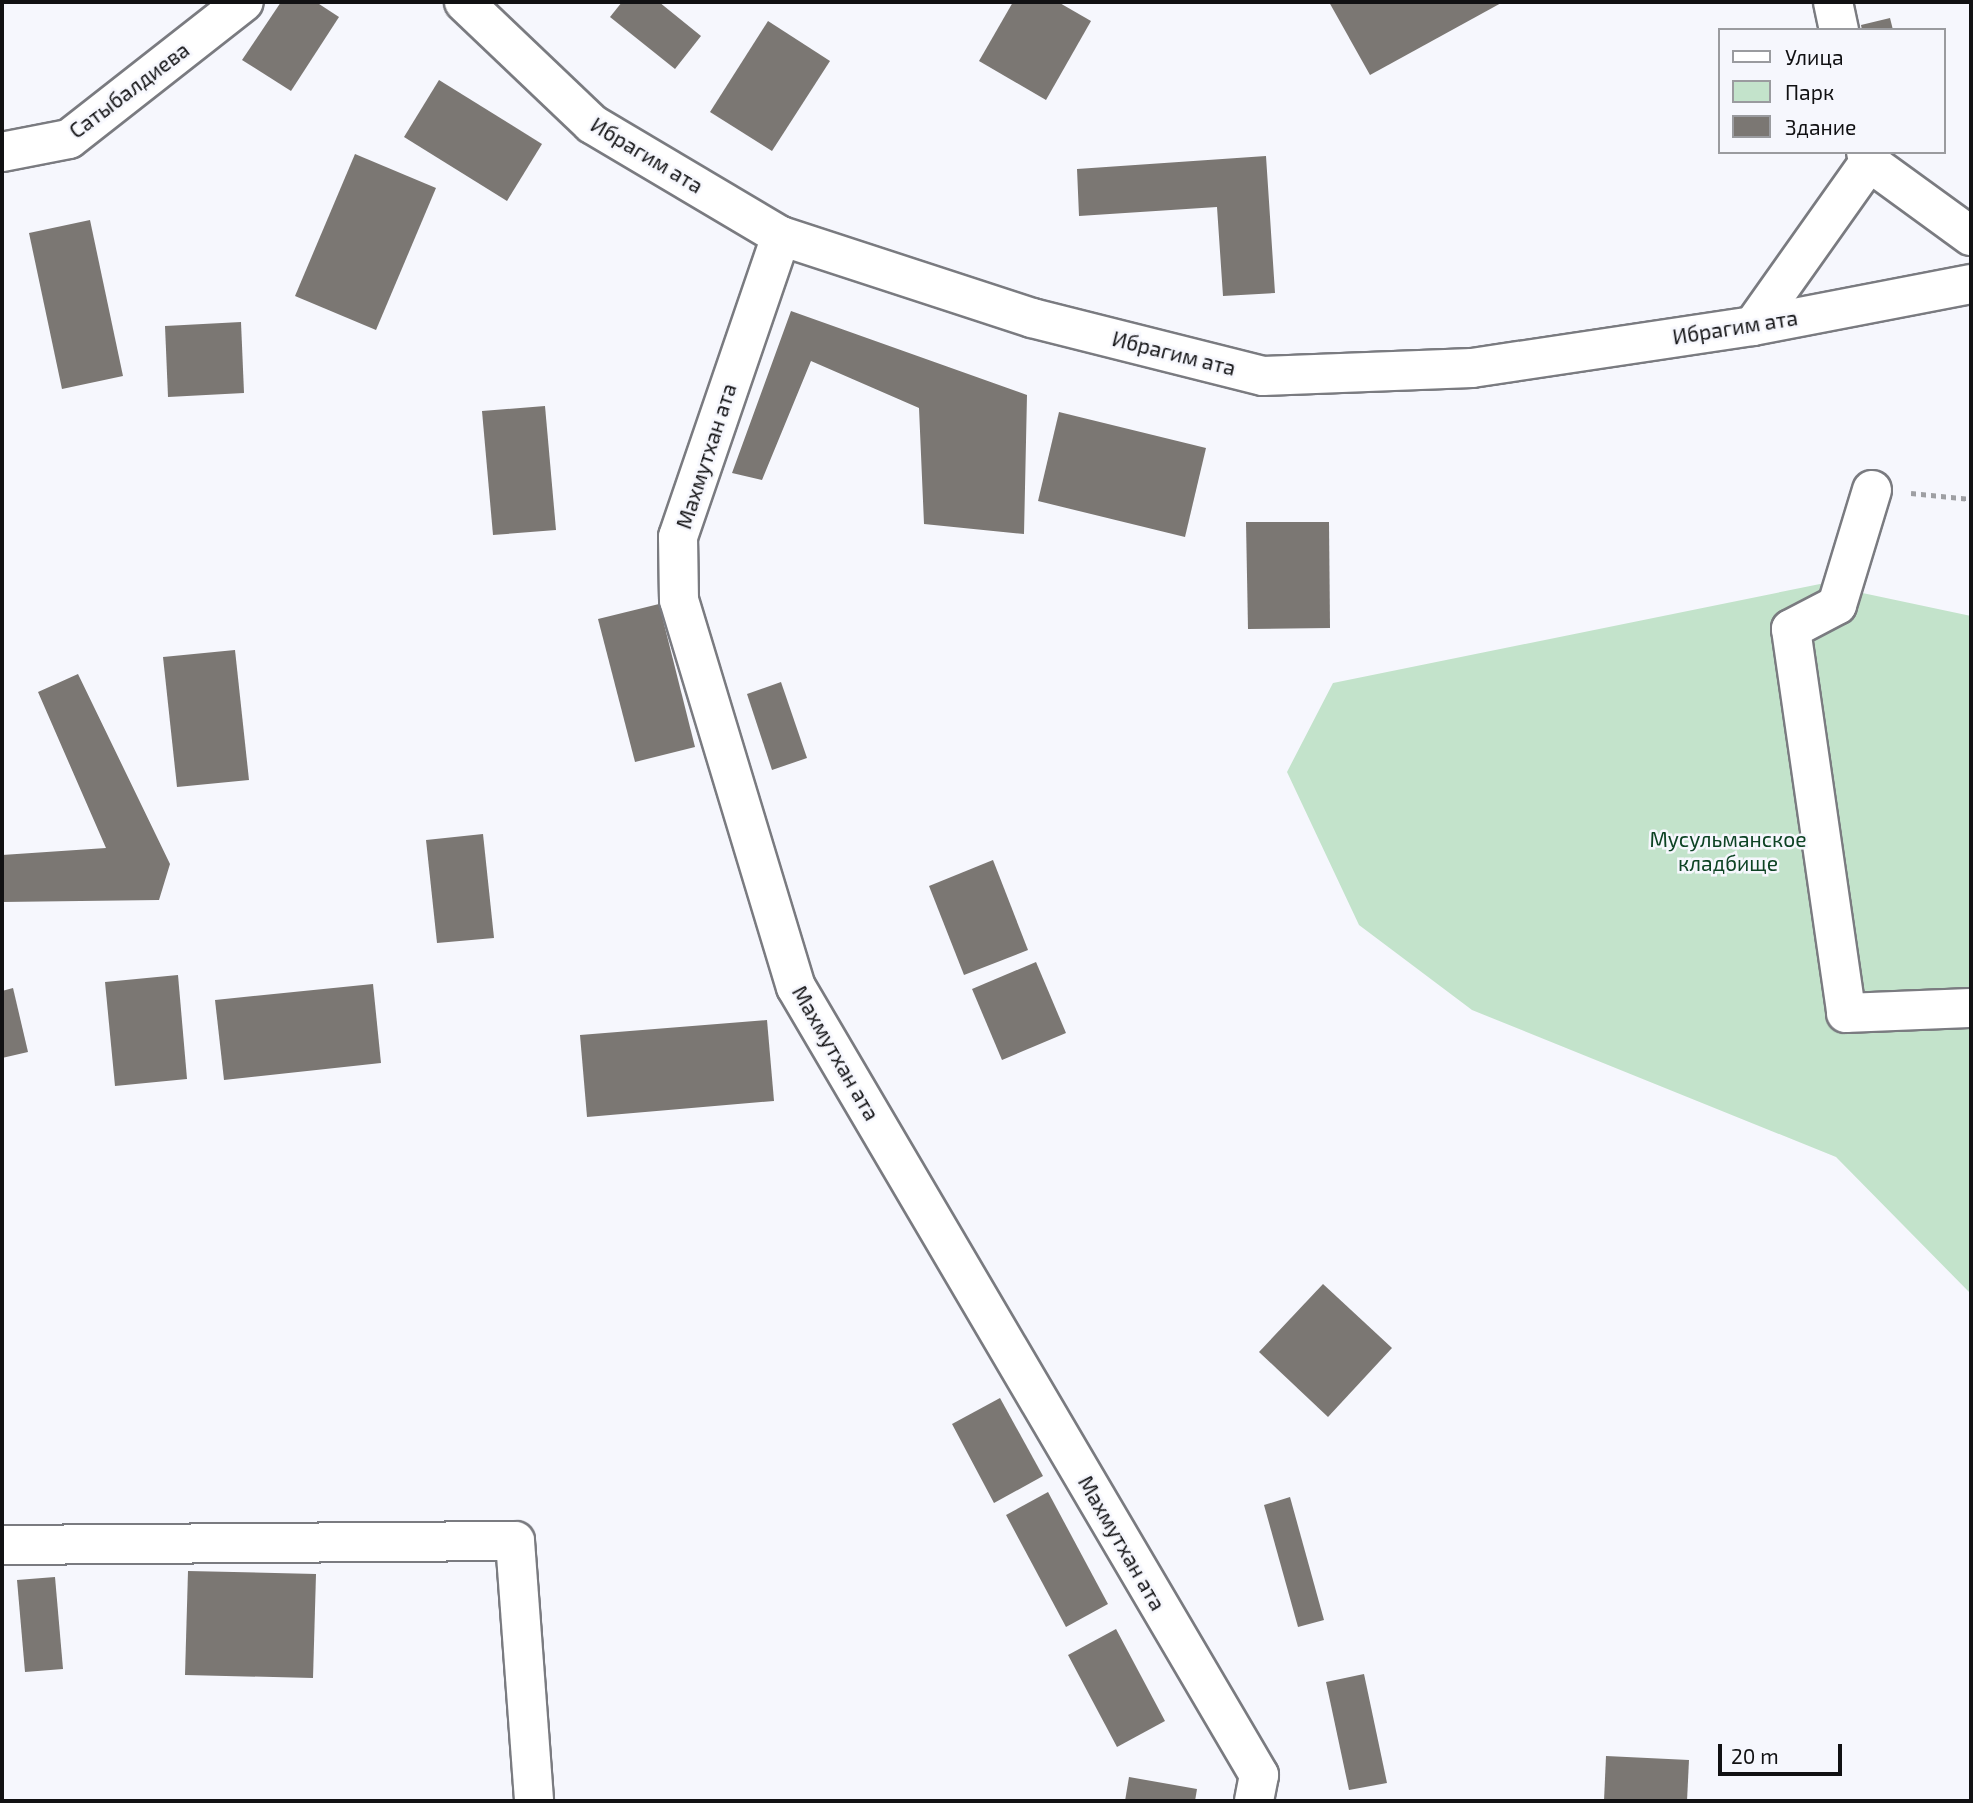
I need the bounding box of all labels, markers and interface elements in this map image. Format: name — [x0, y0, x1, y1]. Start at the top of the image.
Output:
legend — [1717, 28, 1945, 154]
street label: Сатыбалдиева — [64, 37, 194, 143]
text: Улица — [1785, 44, 1844, 69]
text: Парк — [1785, 79, 1834, 104]
street label: Ибрагим ата — [586, 112, 708, 198]
text: Здание — [1785, 114, 1856, 139]
street label: Ибрагим ата — [1671, 305, 1799, 349]
street label: Ибрагим ата — [1110, 325, 1238, 381]
street label: Махмутхан ата — [671, 380, 741, 532]
park label: Мусульманское кладбище — [1649, 826, 1807, 876]
street label: Махмутхан ата — [787, 981, 885, 1125]
street label: Махмутхан ата — [1073, 1471, 1171, 1615]
scale bar — [1721, 1730, 1845, 1774]
text: 20 m — [1731, 1743, 1779, 1768]

